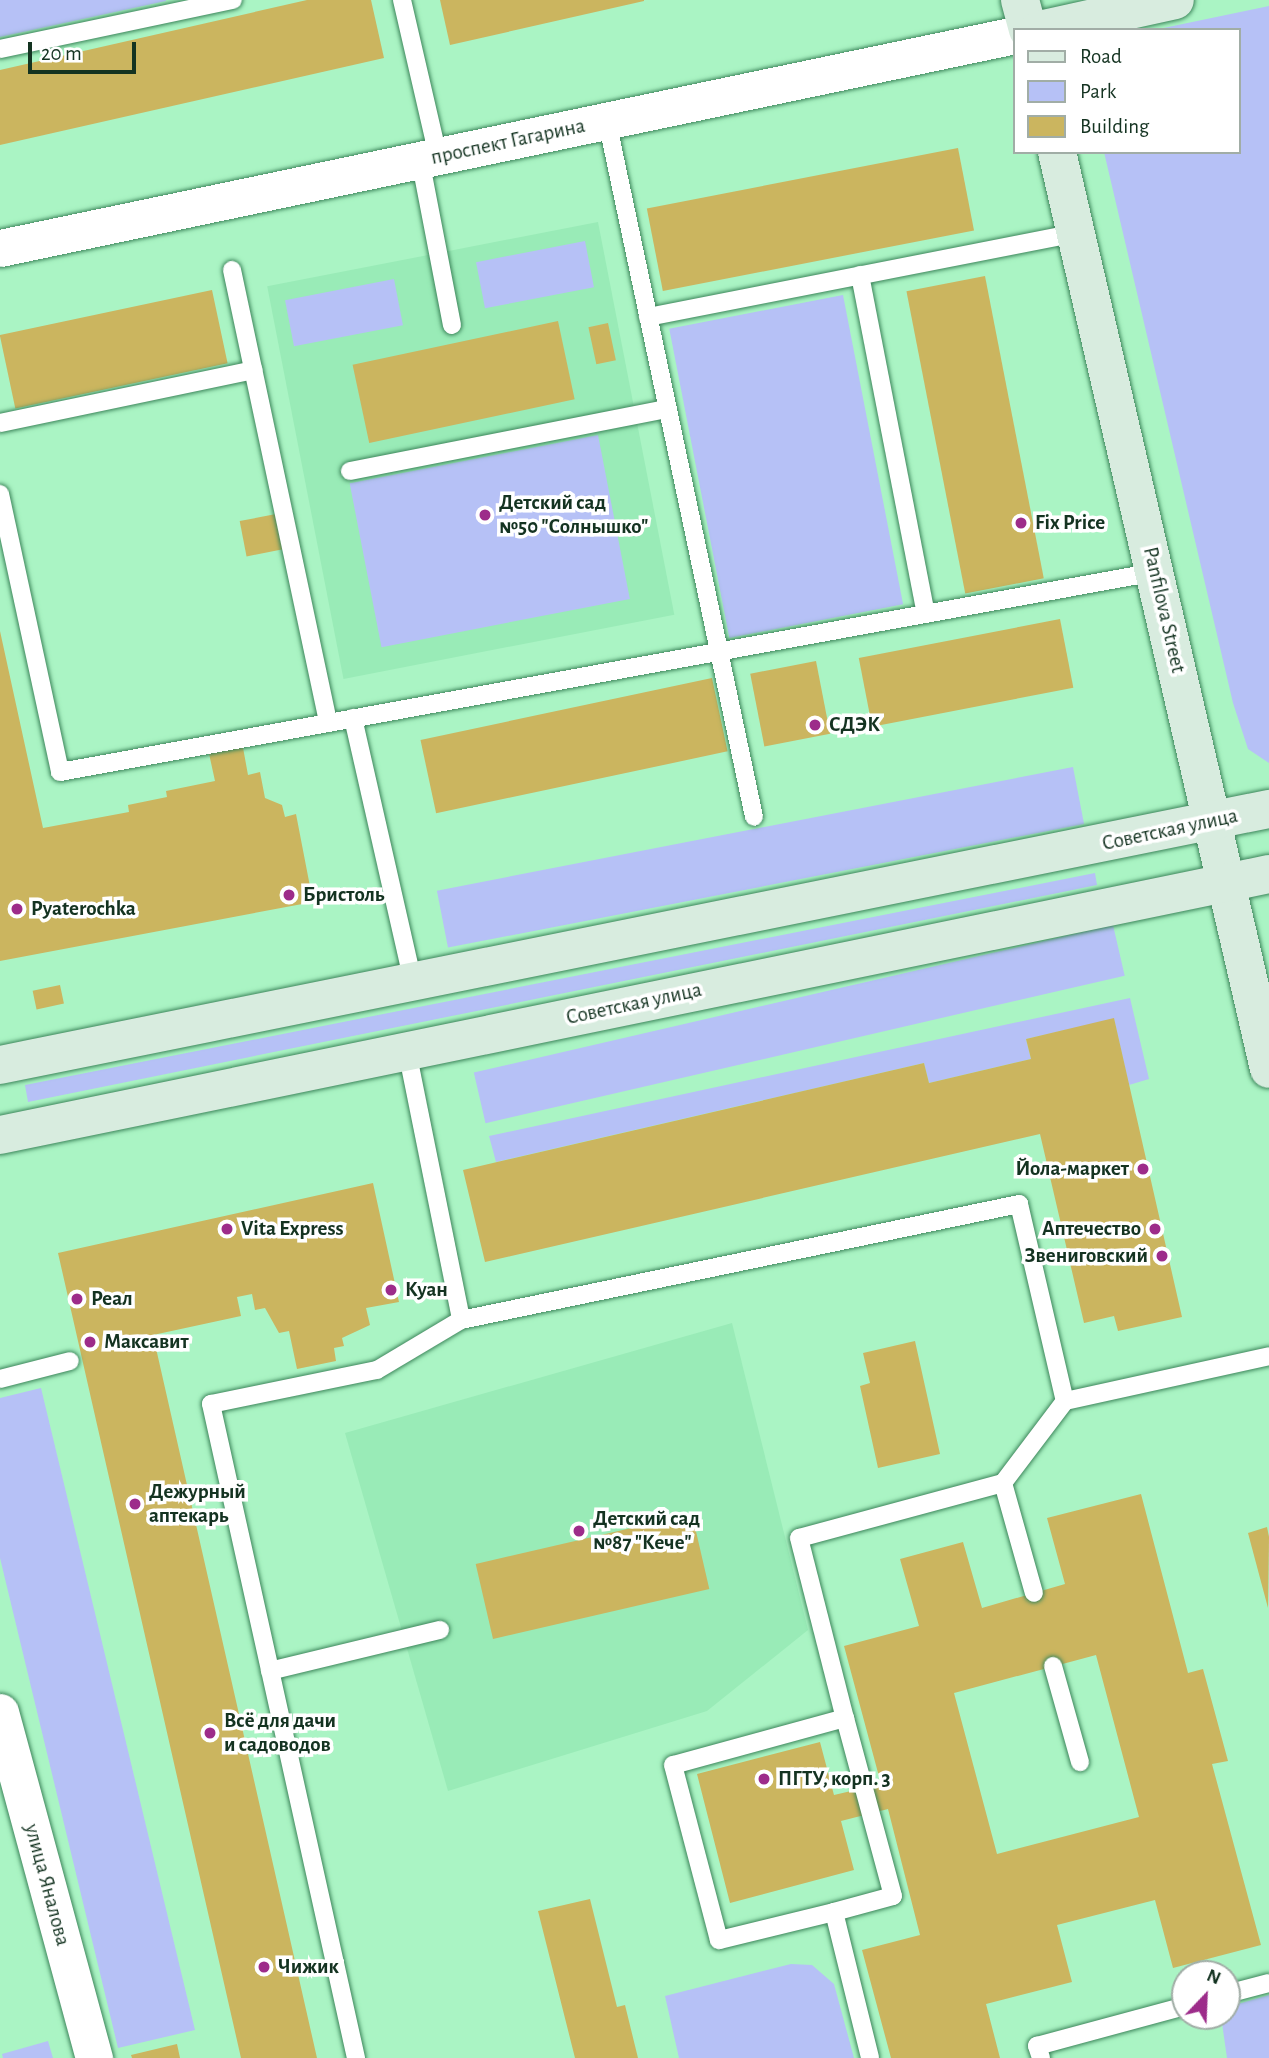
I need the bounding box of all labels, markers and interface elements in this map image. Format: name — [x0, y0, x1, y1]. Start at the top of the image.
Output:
scale bar — [32, 28, 140, 72]
legend — [1014, 28, 1241, 154]
text: 20 m — [41, 43, 82, 64]
text: Road — [1080, 46, 1122, 67]
text: Park — [1080, 81, 1116, 102]
street label: проспект Гагарина — [429, 113, 587, 171]
text: Building — [1080, 116, 1149, 137]
place label: Детский сад №50 "Солнышко" — [499, 490, 648, 540]
marker: Детский сад №50 "Солнышко" — [477, 507, 493, 523]
place label: Fix Price — [1035, 510, 1105, 536]
marker: Fix Price — [1013, 515, 1029, 531]
street label: Panfilova Street — [1137, 545, 1191, 675]
place label: СДЭК — [829, 712, 880, 738]
marker: СДЭК — [807, 717, 823, 733]
street label: Советская улица — [1100, 803, 1240, 857]
place label: Бристоль — [303, 882, 385, 908]
marker: Бристоль — [281, 887, 297, 903]
place label: Pyaterochka — [31, 896, 136, 922]
marker: Pyaterochka — [9, 901, 25, 917]
street label: Советская улица — [564, 977, 704, 1031]
place label: Йола-маркет — [1015, 1156, 1129, 1182]
marker: Йола-маркет — [1135, 1161, 1151, 1177]
place label: Vita Express — [241, 1216, 344, 1242]
place label: Аптечество — [1042, 1216, 1141, 1242]
marker: Vita Express — [219, 1221, 235, 1237]
marker: Аптечество — [1147, 1221, 1163, 1237]
place label: Звениговский — [1024, 1243, 1148, 1269]
marker: Звениговский — [1154, 1248, 1170, 1264]
place label: Куан — [405, 1277, 448, 1303]
marker: Куан — [383, 1282, 399, 1298]
place label: Реал — [91, 1286, 133, 1312]
marker: Реал — [69, 1291, 85, 1307]
place label: Максавит — [104, 1329, 189, 1355]
marker: Максавит — [82, 1334, 98, 1350]
place label: Дежурный аптекарь — [149, 1479, 246, 1529]
marker: Дежурный аптекарь — [127, 1496, 143, 1512]
place label: Детский сад №87 "Кече" — [593, 1506, 700, 1556]
marker: Детский сад №87 "Кече" — [571, 1523, 587, 1539]
place label: Всё для дачи и садоводов — [224, 1708, 336, 1758]
marker: Всё для дачи и садоводов — [202, 1725, 218, 1741]
place label: ПГТУ, корп. 3 — [778, 1766, 890, 1792]
marker: ПГТУ, корп. 3 — [756, 1771, 772, 1787]
street label: улица Яналова — [19, 1821, 75, 1949]
place label: Чижик — [278, 1954, 339, 1980]
marker: Чижик — [256, 1959, 272, 1975]
north arrow — [1171, 1960, 1241, 2030]
text: N — [1204, 1966, 1223, 1988]

